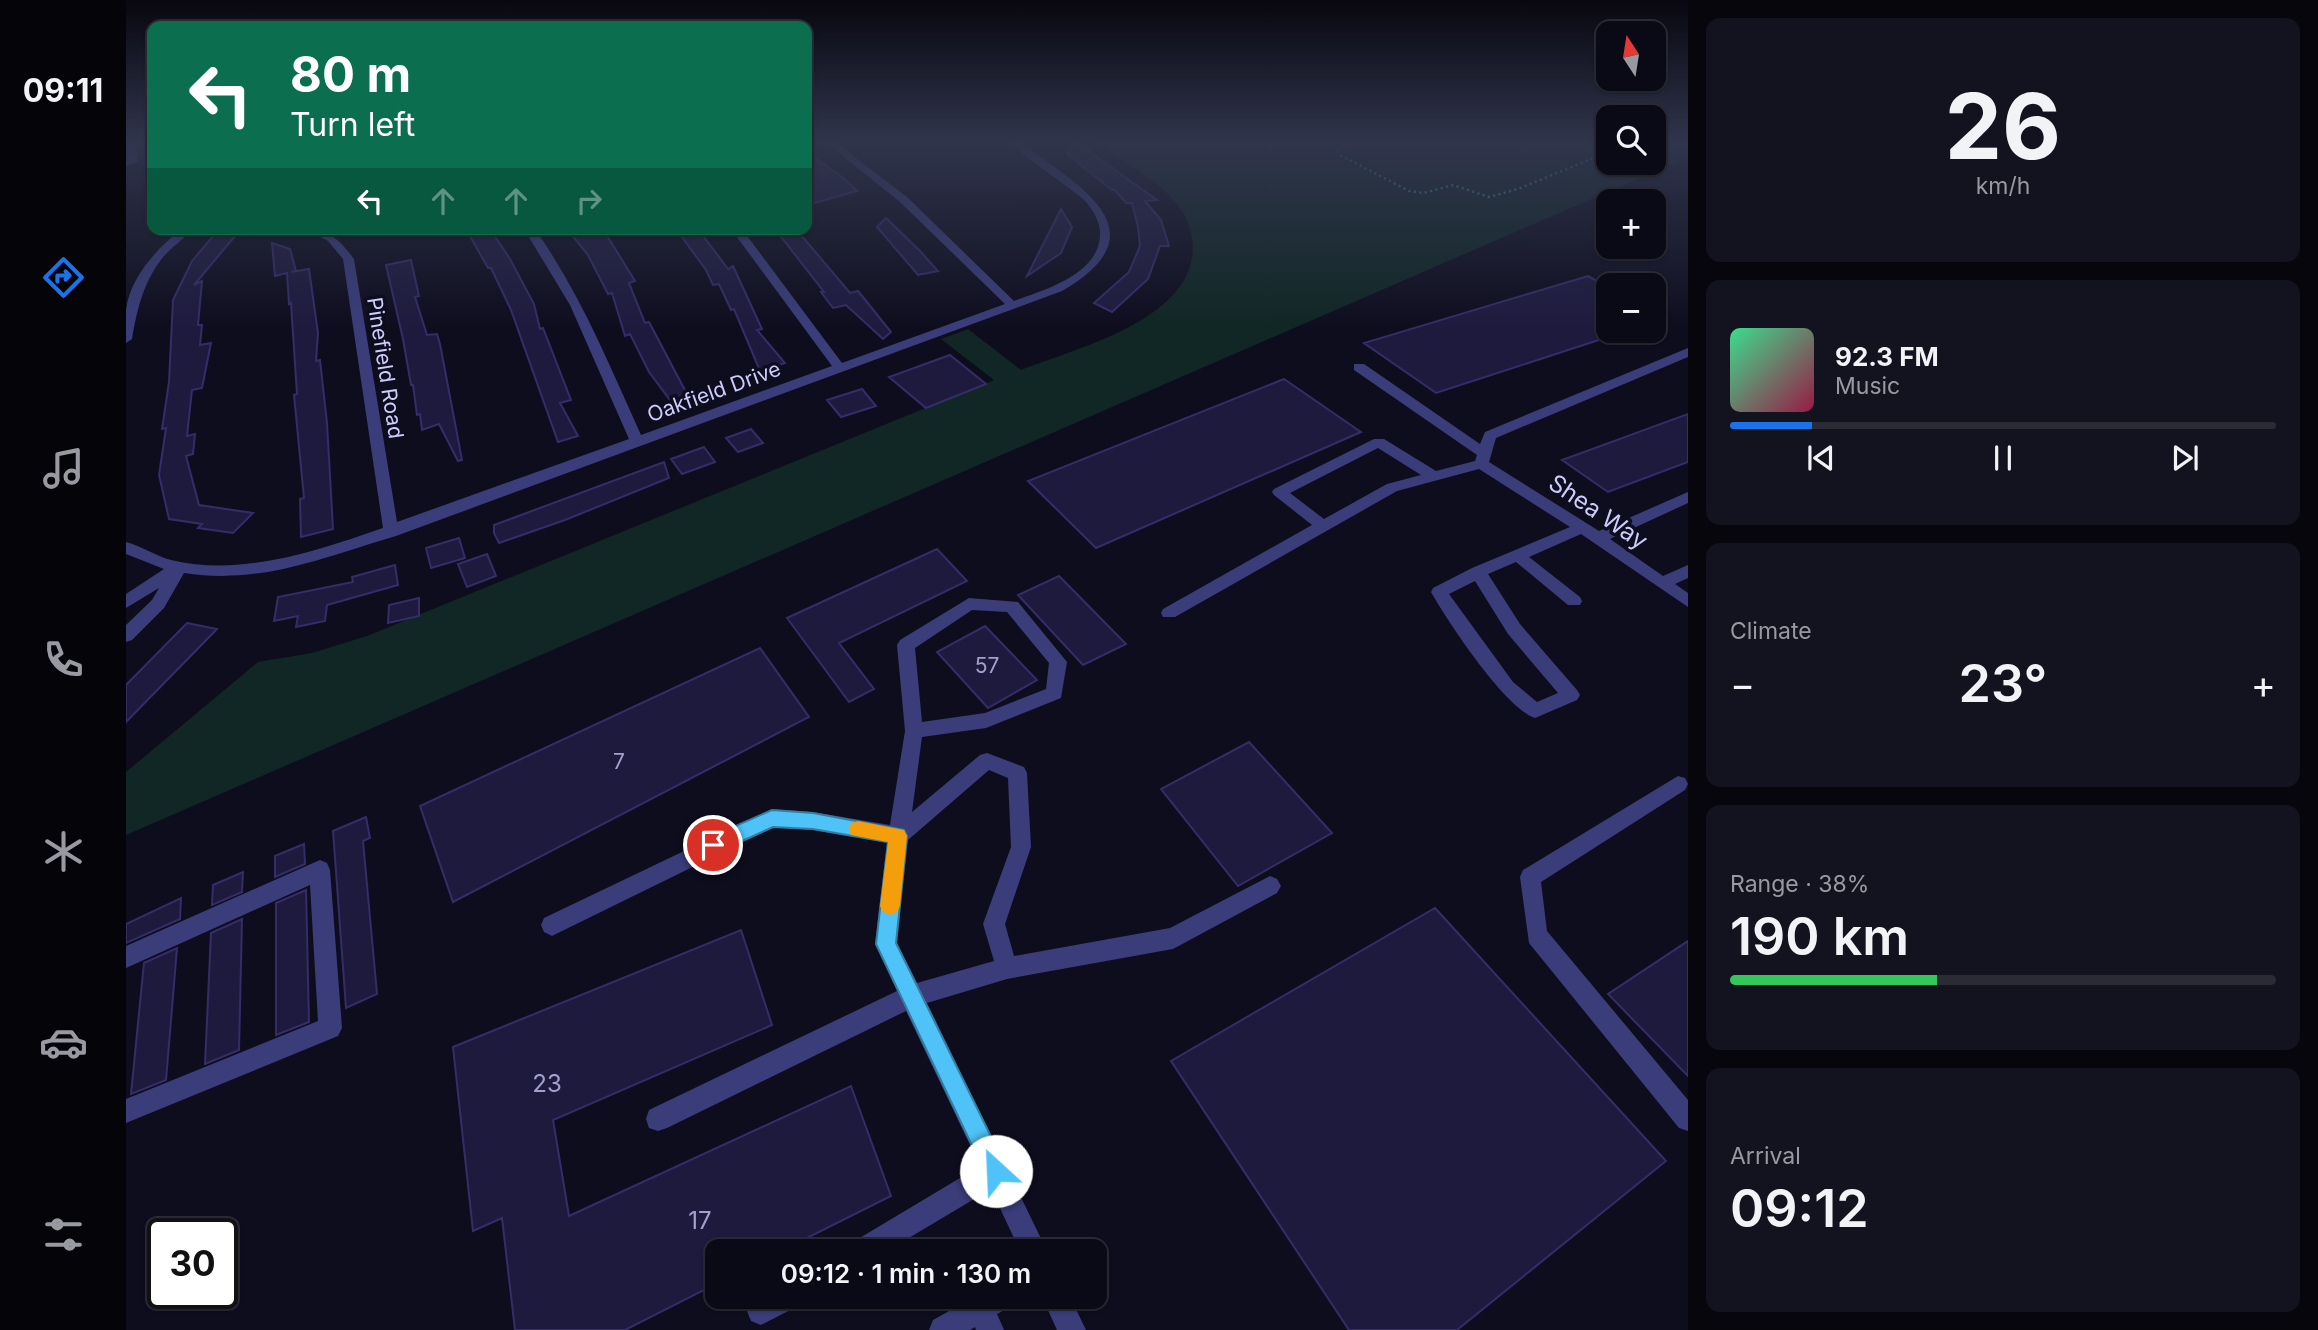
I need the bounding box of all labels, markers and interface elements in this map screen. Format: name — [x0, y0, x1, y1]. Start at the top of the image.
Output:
north arrow — [1596, 21, 1666, 91]
map controls — [1596, 21, 1666, 343]
text: 80 m — [290, 45, 411, 104]
icon: left — [175, 49, 266, 140]
text: 09:11 — [23, 71, 103, 110]
text: 26 — [1945, 71, 2061, 181]
text: Turn left — [290, 105, 415, 144]
button: search — [1596, 105, 1666, 175]
text: km/h — [1976, 172, 2030, 200]
icon: left — [351, 182, 389, 220]
icon: ahead — [424, 182, 462, 220]
icon: ahead — [497, 182, 535, 220]
icon: right — [570, 182, 608, 220]
button: + — [1596, 189, 1666, 259]
icon: directions — [39, 253, 88, 302]
button: − — [1596, 273, 1666, 343]
street label: Pinefield Road — [362, 295, 409, 440]
text: 92.3 FM — [1835, 341, 1939, 372]
street label: Oakfield Drive — [644, 356, 784, 427]
text: Music — [1835, 372, 1900, 400]
icon: previous — [1802, 439, 1840, 477]
icon: pause — [1984, 439, 2022, 477]
icon: next — [2166, 439, 2204, 477]
icon: music — [39, 444, 88, 493]
street label: Shea Way — [1543, 468, 1653, 555]
text: Climate — [1730, 617, 1812, 645]
icon: phone — [39, 635, 88, 684]
text: 23° — [1959, 652, 2047, 715]
house number: 57 — [975, 653, 999, 678]
text: − — [1730, 661, 1755, 707]
text: + — [2251, 661, 2276, 707]
house number: 7 — [613, 749, 625, 774]
pin — [683, 815, 743, 875]
icon: arrive — [694, 826, 732, 864]
icon: climate — [39, 827, 88, 876]
text: Range · 38% — [1730, 870, 1869, 898]
text: 190 km — [1730, 905, 1909, 968]
icon: car — [39, 1018, 88, 1067]
house number: 23 — [532, 1069, 562, 1098]
position arrow — [959, 1134, 1033, 1208]
text: Arrival — [1730, 1142, 1801, 1170]
text: 09:12 — [1730, 1177, 1869, 1240]
house number: 17 — [688, 1206, 712, 1235]
icon: filters — [39, 1210, 88, 1259]
speed limit sign: 30 — [147, 1218, 238, 1309]
text: 09:12 · 1 min · 130 m — [781, 1258, 1031, 1289]

